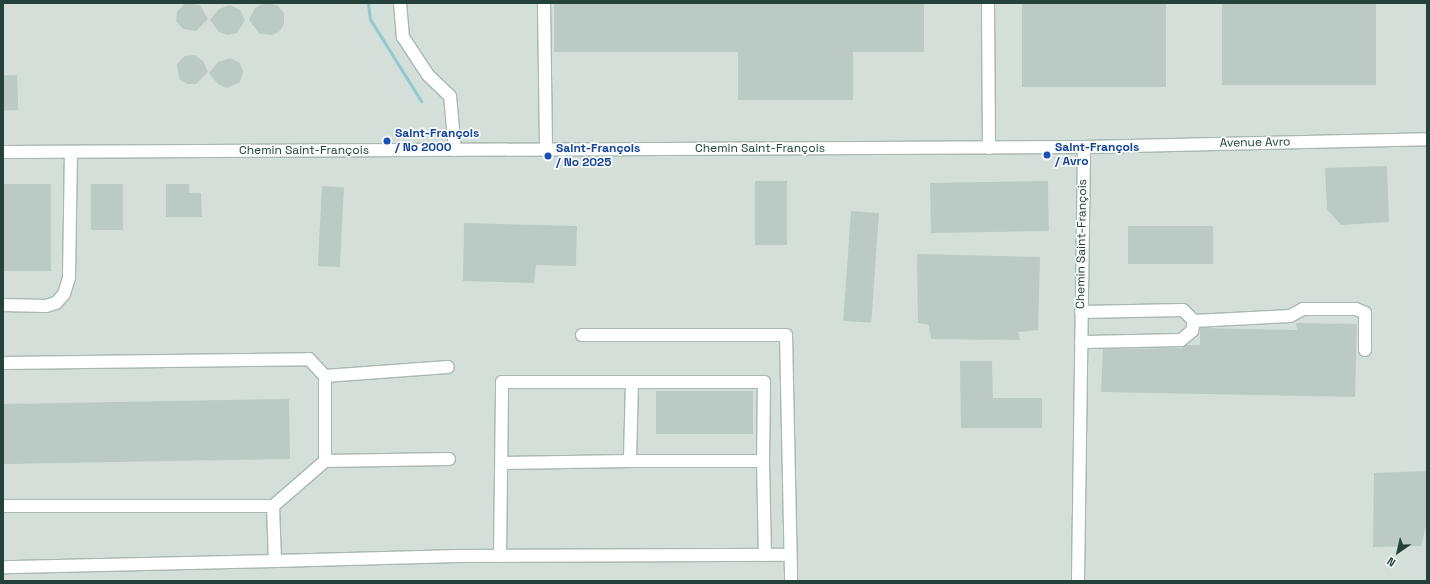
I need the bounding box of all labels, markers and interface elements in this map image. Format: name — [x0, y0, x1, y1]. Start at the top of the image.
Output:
place label: Saint-François / No 2000 — [395, 127, 479, 155]
street label: Avenue Avro — [1219, 135, 1291, 151]
marker: Saint-François / No 2000 — [382, 136, 392, 146]
place label: Saint-François / Avro — [1055, 141, 1139, 169]
place label: Saint-François / No 2025 — [556, 142, 640, 170]
street label: Chemin Saint-François — [695, 142, 825, 156]
street label: Chemin Saint-François — [239, 144, 369, 158]
marker: Saint-François / Avro — [1042, 150, 1052, 160]
marker: Saint-François / No 2025 — [543, 151, 553, 161]
street label: Chemin Saint-François — [1074, 179, 1090, 309]
north arrow — [1378, 532, 1418, 572]
text: N — [1384, 554, 1398, 570]

